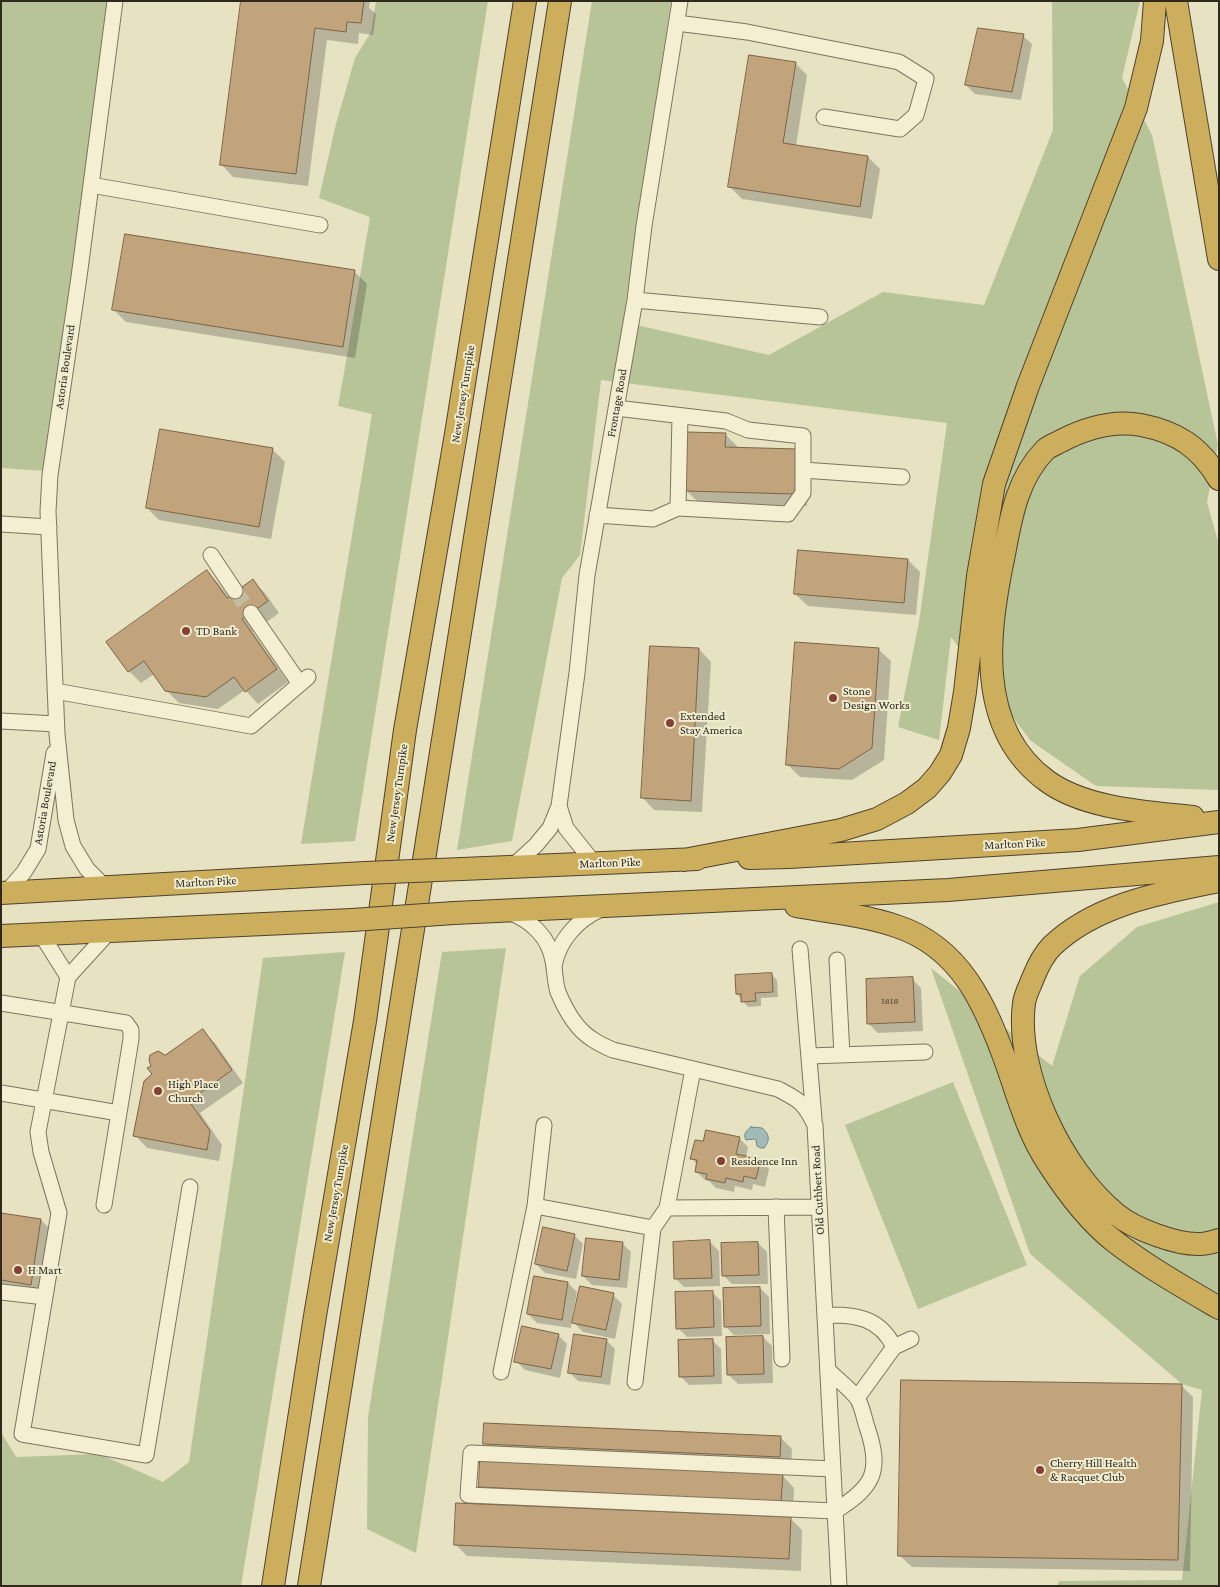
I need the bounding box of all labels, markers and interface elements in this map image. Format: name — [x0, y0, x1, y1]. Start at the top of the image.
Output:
street label: Astoria Boulevard — [52, 324, 78, 410]
street label: New Jersey Turnpike — [448, 344, 478, 444]
street label: Frontage Road — [604, 368, 630, 438]
place label: TD Bank — [196, 624, 237, 638]
marker: TD Bank — [180, 625, 192, 637]
place label: Stone Design Works — [843, 684, 910, 712]
marker: Stone Design Works — [827, 692, 839, 704]
place label: Extended Stay America — [680, 709, 742, 737]
marker: Extended Stay America — [664, 717, 676, 729]
street label: New Jersey Turnpike — [383, 743, 411, 843]
street label: Astoria Boulevard — [31, 760, 59, 846]
street label: Marlton Pike — [984, 835, 1046, 853]
street label: Marlton Pike — [579, 855, 641, 871]
street label: Marlton Pike — [175, 873, 237, 891]
house number: 1818 — [881, 995, 899, 1007]
place label: High Place Church — [168, 1077, 218, 1105]
marker: High Place Church — [152, 1085, 164, 1097]
street label: New Jersey Turnpike — [320, 1143, 352, 1243]
street label: Old Cuthbert Road — [808, 1145, 828, 1235]
place label: Residence Inn — [731, 1154, 798, 1168]
marker: Residence Inn — [715, 1155, 727, 1167]
place label: H Mart — [28, 1263, 62, 1277]
marker: H Mart — [12, 1264, 24, 1276]
place label: Cherry Hill Health & Racquet Club — [1050, 1456, 1137, 1484]
marker: Cherry Hill Health & Racquet Club — [1034, 1464, 1046, 1476]

